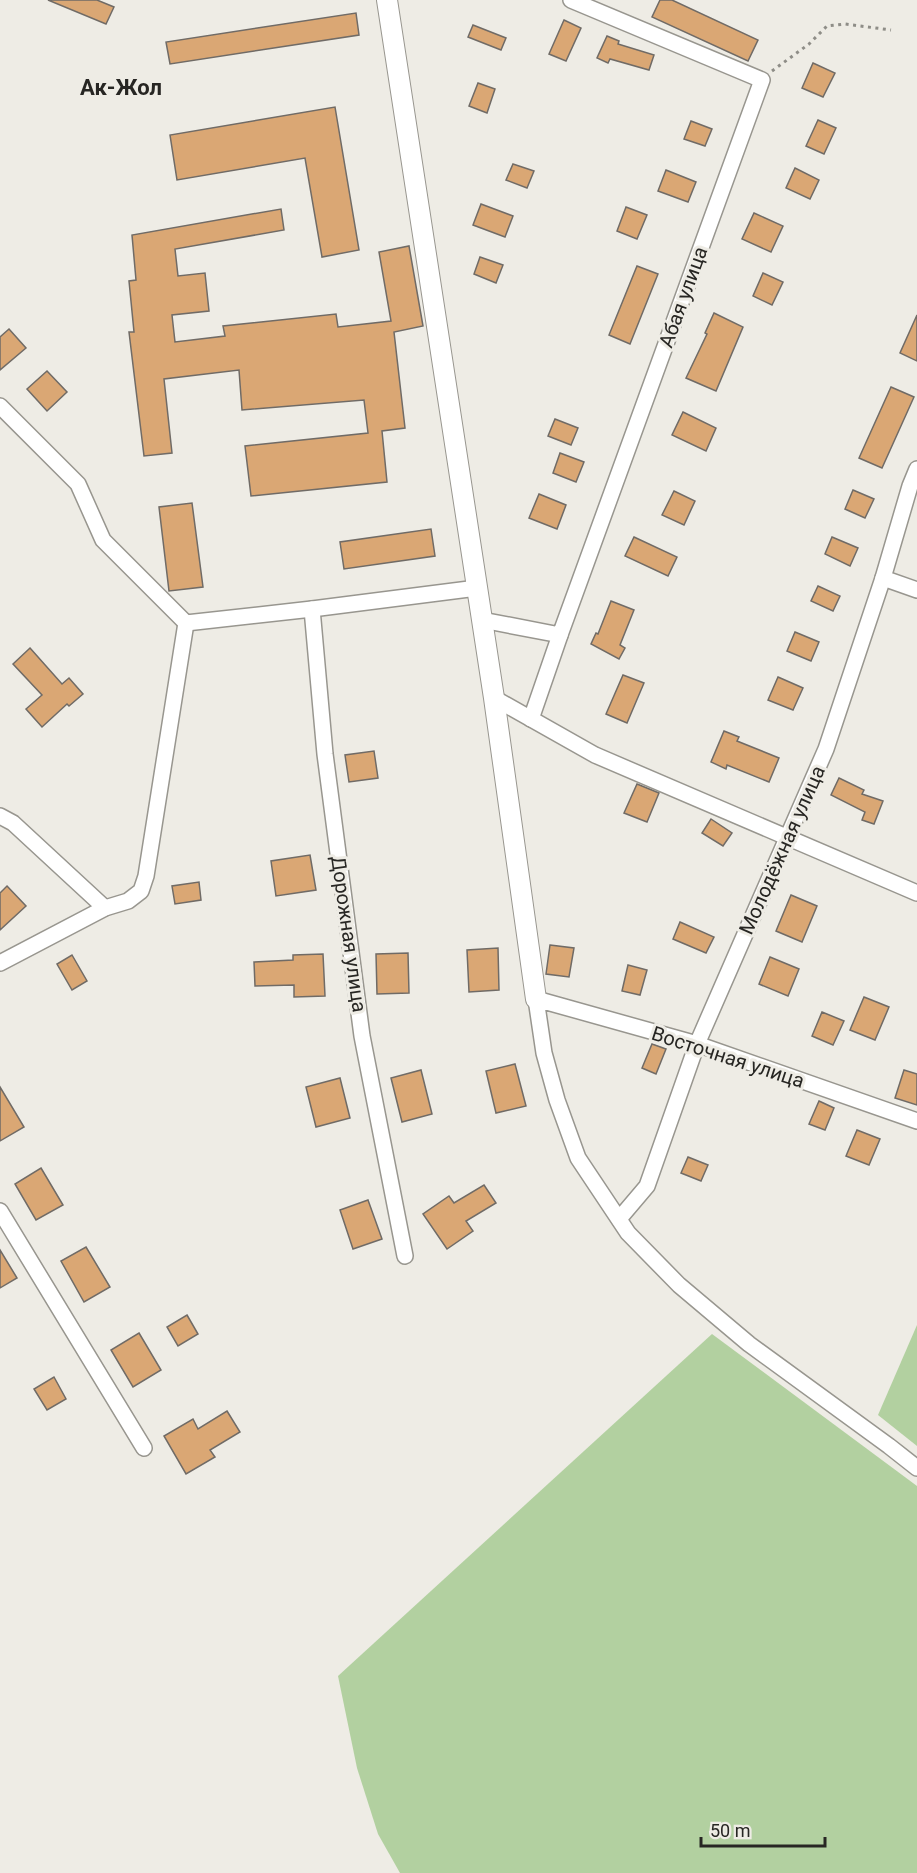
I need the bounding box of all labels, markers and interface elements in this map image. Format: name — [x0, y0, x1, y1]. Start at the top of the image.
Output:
district label: Ак-Жол — [80, 75, 162, 100]
street label: Абая улица — [654, 243, 712, 351]
street label: Молодёжная улица — [734, 762, 830, 938]
street label: Дорожная улица — [326, 854, 372, 1014]
street label: Восточная улица — [649, 1021, 807, 1093]
scale bar — [701, 1810, 826, 1848]
text: 50 m — [710, 1820, 750, 1841]

